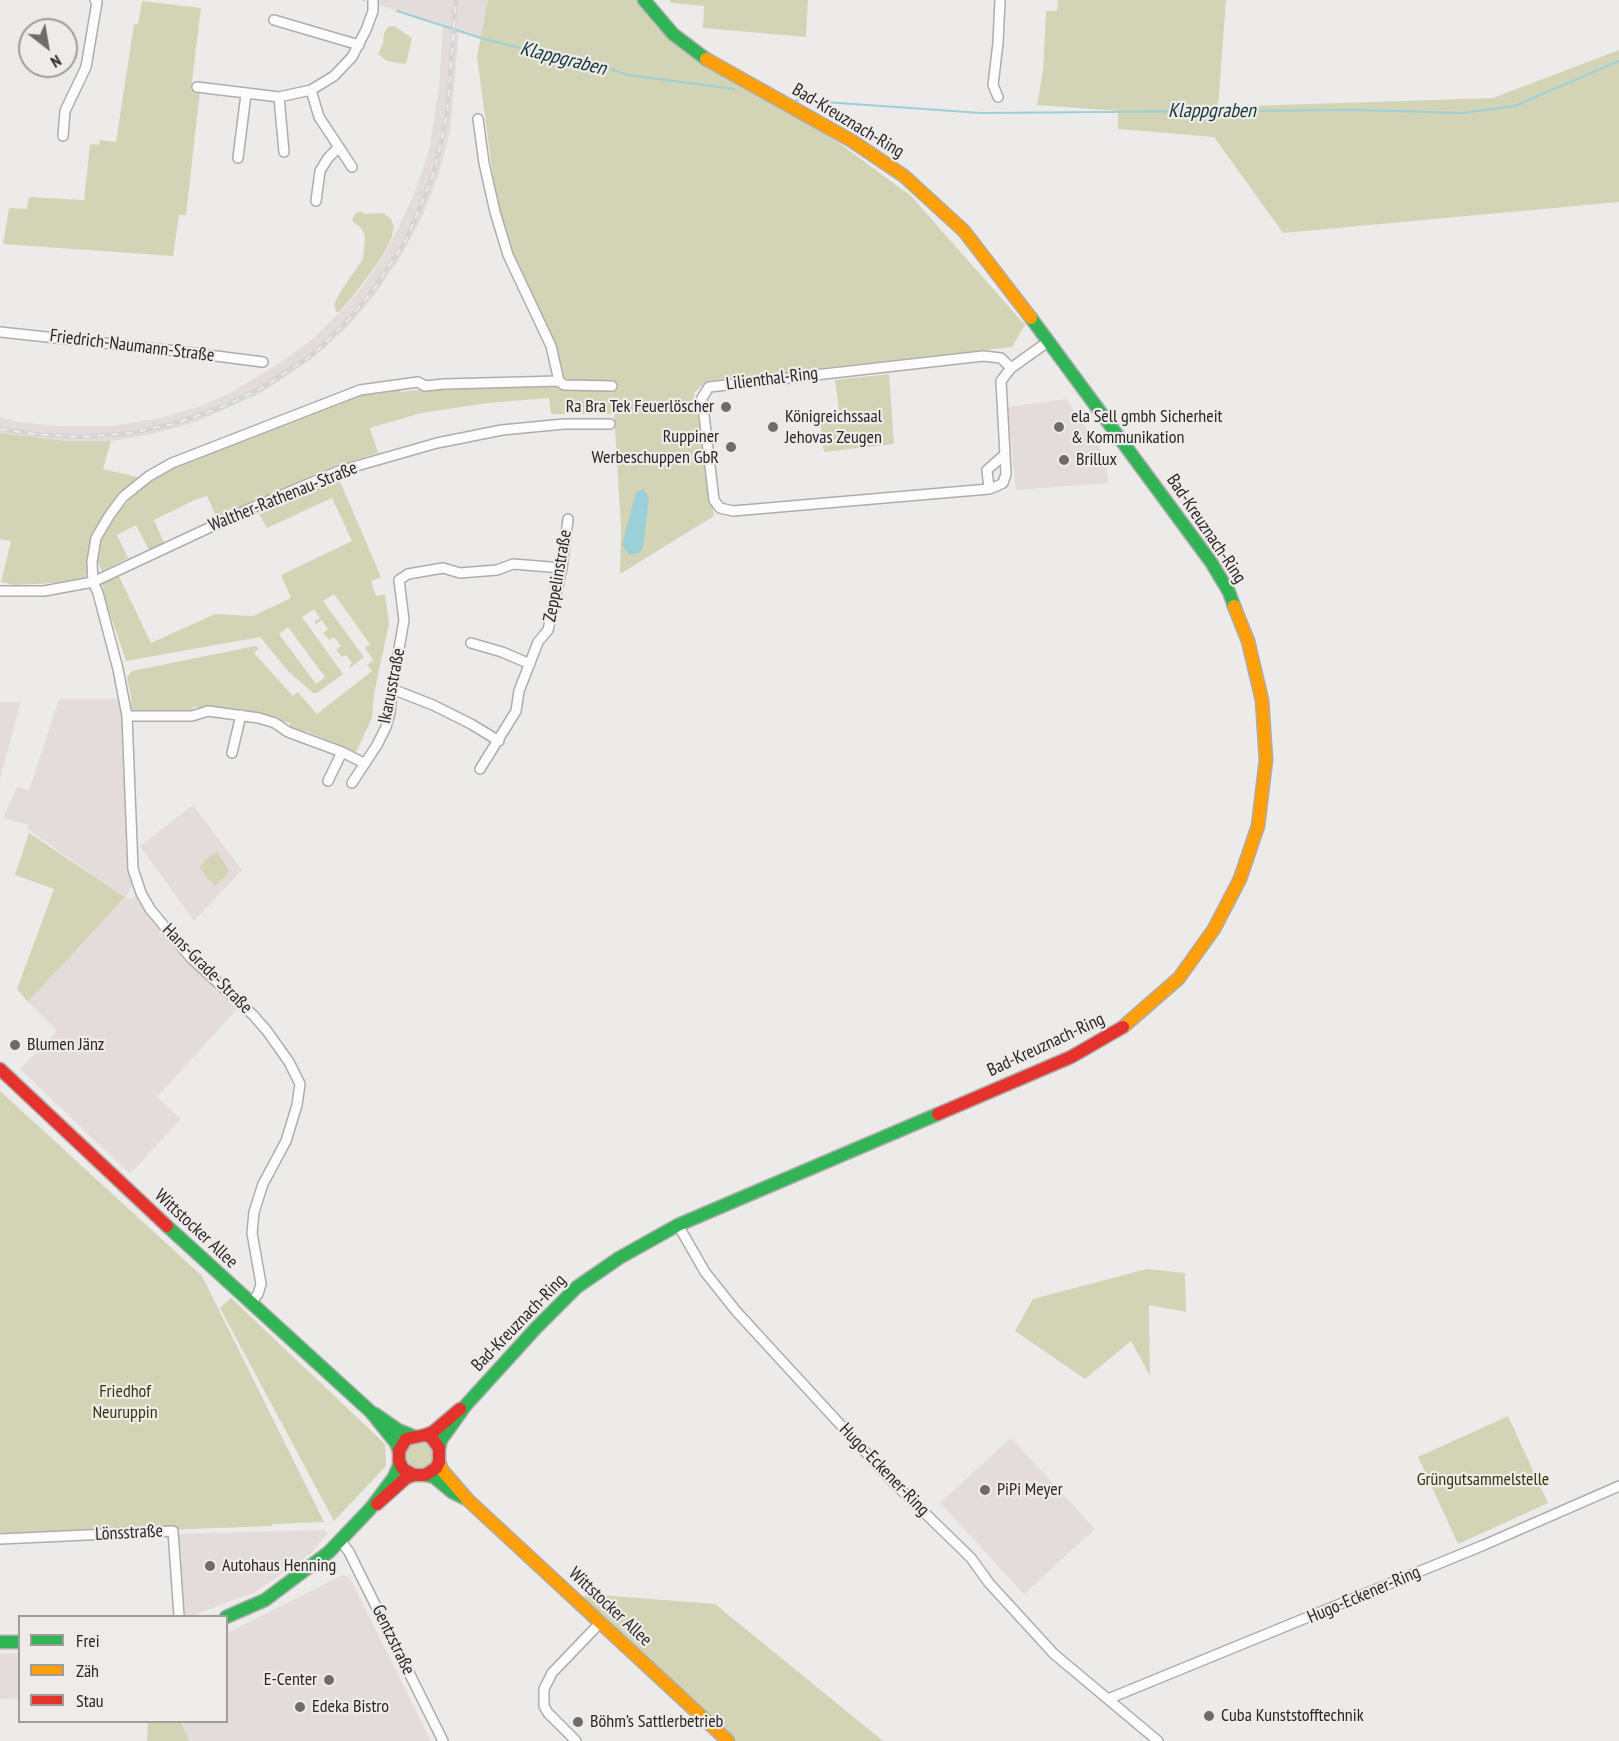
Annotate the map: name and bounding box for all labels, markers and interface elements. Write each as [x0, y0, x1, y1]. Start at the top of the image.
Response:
north arrow [18, 18, 78, 78]
water label: Klappgraben [518, 37, 608, 81]
text: N [47, 51, 65, 73]
street label: Bad-Kreuznach-Ring [788, 79, 908, 163]
water label: Klappgraben [1168, 99, 1256, 123]
street label: Friedrich-Naumann-Straße [49, 325, 215, 367]
street label: Lilienthal-Ring [725, 363, 819, 395]
place label: Ra Bra Tek Feuerlöscher [566, 396, 714, 418]
marker: Ra Bra Tek Feuerlöscher [719, 400, 733, 414]
place label: Königreichssaal Jehovas Zeugen [785, 406, 882, 448]
place label: ela Sell gmbh Sicherheit & Kommunikation [1071, 406, 1223, 448]
marker: Königreichssaal Jehovas Zeugen [766, 420, 780, 434]
marker: ela Sell gmbh Sicherheit & Kommunikation [1052, 420, 1066, 434]
place label: Ruppiner Werbeschuppen GbR [592, 426, 719, 468]
marker: Ruppiner Werbeschuppen GbR [724, 440, 738, 454]
place label: Brillux [1076, 449, 1117, 471]
marker: Brillux [1057, 453, 1071, 467]
street label: Walther-Rathenau-Straße [205, 457, 361, 537]
street label: Bad-Kreuznach-Ring [1162, 470, 1250, 588]
street label: Zeppelinstraße [539, 528, 577, 624]
street label: Ikarusstraße [374, 646, 410, 726]
street label: Hans-Grade-Straße [157, 919, 257, 1019]
street label: Bad-Kreuznach-Ring [984, 1008, 1108, 1082]
place label: Blumen Jänz [27, 1034, 104, 1056]
marker: Blumen Jänz [8, 1038, 22, 1052]
street label: Wittstocker Allee [150, 1185, 242, 1273]
street label: Bad-Kreuznach-Ring [467, 1270, 571, 1376]
park label: Friedhof Neuruppin [92, 1381, 158, 1424]
street label: Hugo-Eckener-Ring [834, 1419, 934, 1521]
park label: Grüngutsammelstelle [1417, 1469, 1549, 1491]
place label: PiPi Meyer [997, 1479, 1063, 1501]
marker: PiPi Meyer [978, 1483, 992, 1497]
street label: Lönsstraße [95, 1520, 163, 1546]
place label: Autohaus Henning [222, 1555, 336, 1577]
marker: Autohaus Henning [203, 1559, 217, 1573]
street label: Hugo-Eckener-Ring [1304, 1562, 1424, 1628]
street label: Wittstocker Allee [564, 1563, 656, 1651]
street label: Gentzstraße [367, 1602, 419, 1678]
legend [18, 1615, 228, 1723]
text: Frei [76, 1629, 100, 1652]
text: Zäh [76, 1659, 99, 1682]
place label: E-Center [264, 1669, 317, 1691]
marker: E-Center [322, 1673, 336, 1687]
text: Stau [76, 1689, 104, 1712]
place label: Edeka Bistro [312, 1696, 389, 1718]
marker: Edeka Bistro [293, 1700, 307, 1714]
place label: Cuba Kunststofftechnik [1221, 1705, 1364, 1727]
marker: Cuba Kunststofftechnik [1202, 1709, 1216, 1723]
place label: Böhm’s Sattlerbetrieb [590, 1711, 723, 1733]
marker: Böhm’s Sattlerbetrieb [571, 1715, 585, 1729]

